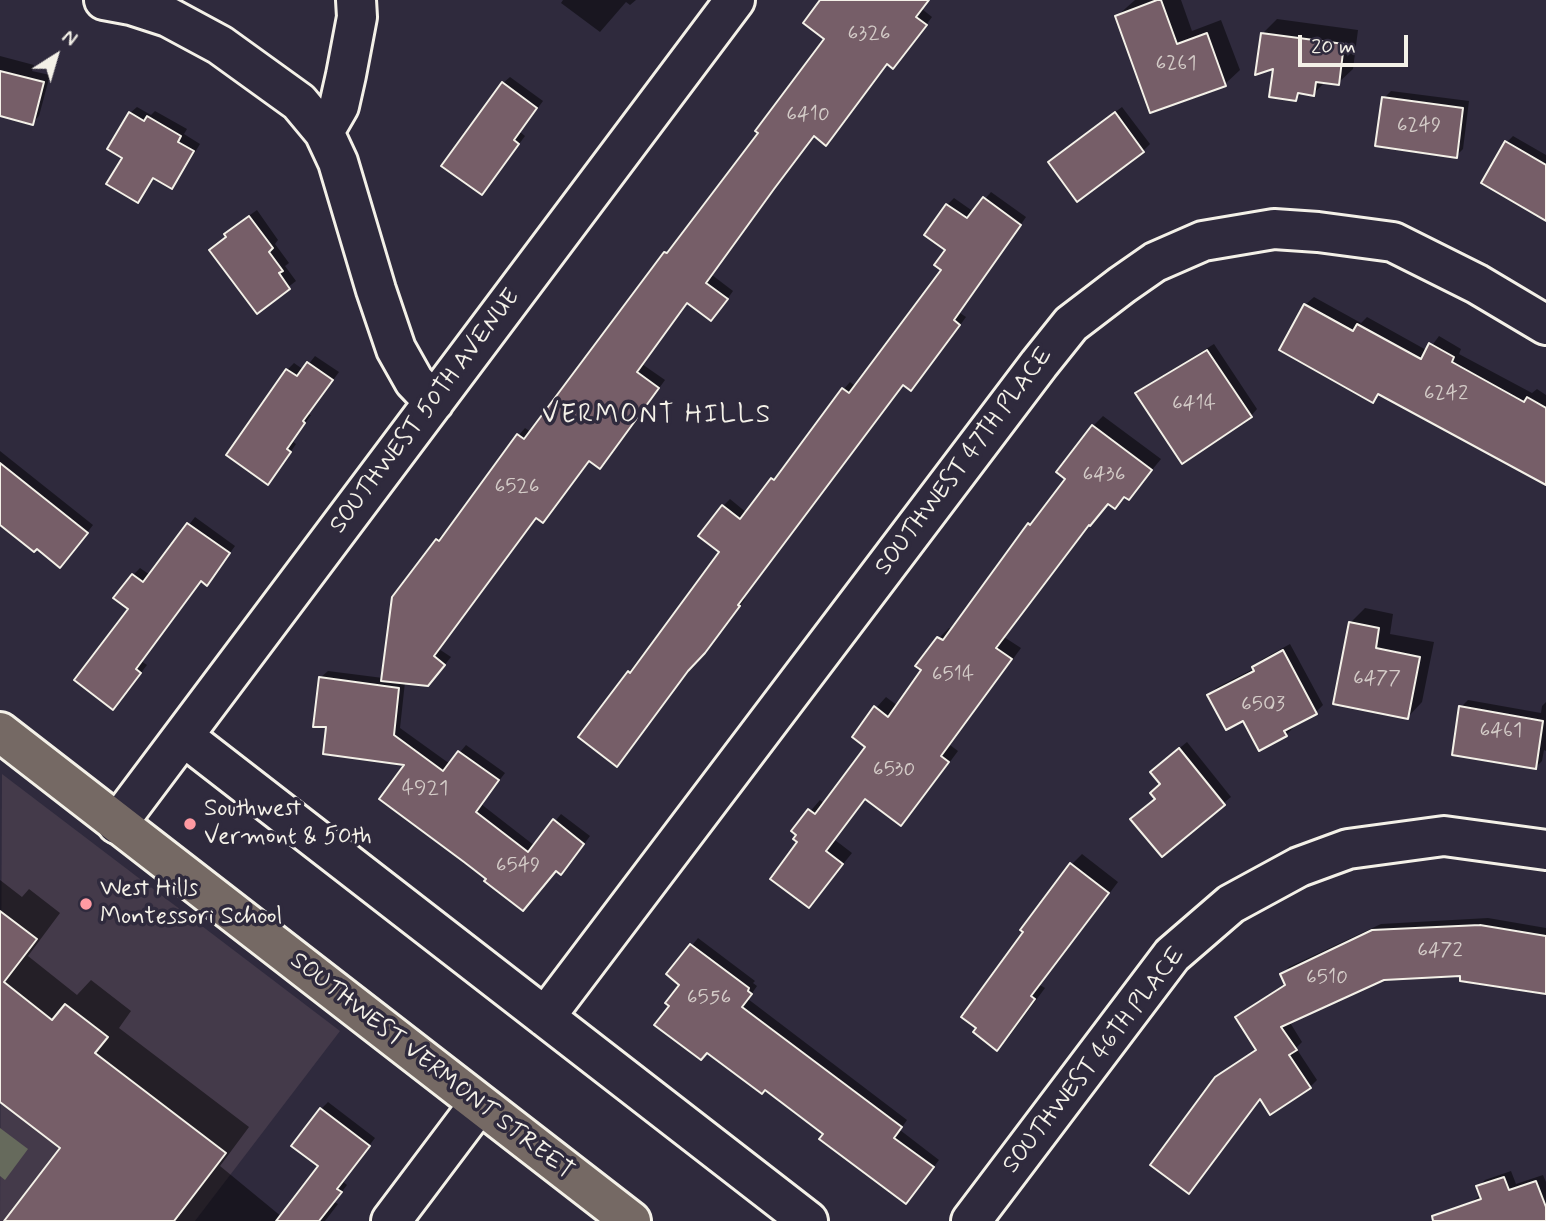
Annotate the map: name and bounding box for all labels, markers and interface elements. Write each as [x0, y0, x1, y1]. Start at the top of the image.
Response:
north arrow [21, 21, 91, 91]
scale bar [1301, 21, 1411, 65]
house number: 6326 [848, 22, 890, 48]
text: N [56, 25, 82, 53]
text: 20 m [1311, 33, 1356, 61]
house number: 6261 [1155, 52, 1197, 78]
house number: 6410 [786, 103, 830, 129]
house number: 6249 [1397, 114, 1441, 140]
street label: SOUTHWEST 50TH AVENUE [325, 284, 527, 540]
street label: SOUTHWEST 47TH PLACE [870, 342, 1060, 582]
house number: 6242 [1424, 382, 1468, 408]
house number: 6414 [1172, 392, 1216, 418]
district label: VERMONT HILLS [545, 401, 769, 433]
house number: 6436 [1083, 463, 1125, 489]
house number: 6526 [494, 475, 540, 501]
house number: 6514 [932, 663, 974, 689]
house number: 6477 [1353, 667, 1401, 693]
house number: 6503 [1241, 693, 1285, 719]
house number: 6461 [1480, 719, 1522, 745]
house number: 6530 [873, 758, 915, 784]
house number: 4921 [402, 777, 448, 803]
place label: Southwest Vermont & 50th [204, 796, 372, 852]
marker: Southwest Vermont & 50th [182, 816, 198, 832]
house number: 6549 [496, 854, 540, 880]
place label: West Hills Montessori School [100, 876, 283, 932]
marker: West Hills Montessori School [78, 896, 94, 912]
house number: 6472 [1417, 939, 1463, 965]
street label: SOUTHWEST 46TH PLACE [998, 942, 1192, 1180]
street label: SOUTHWEST VERMONT STREET [283, 947, 579, 1187]
house number: 6510 [1306, 966, 1348, 992]
house number: 6556 [687, 986, 731, 1012]

